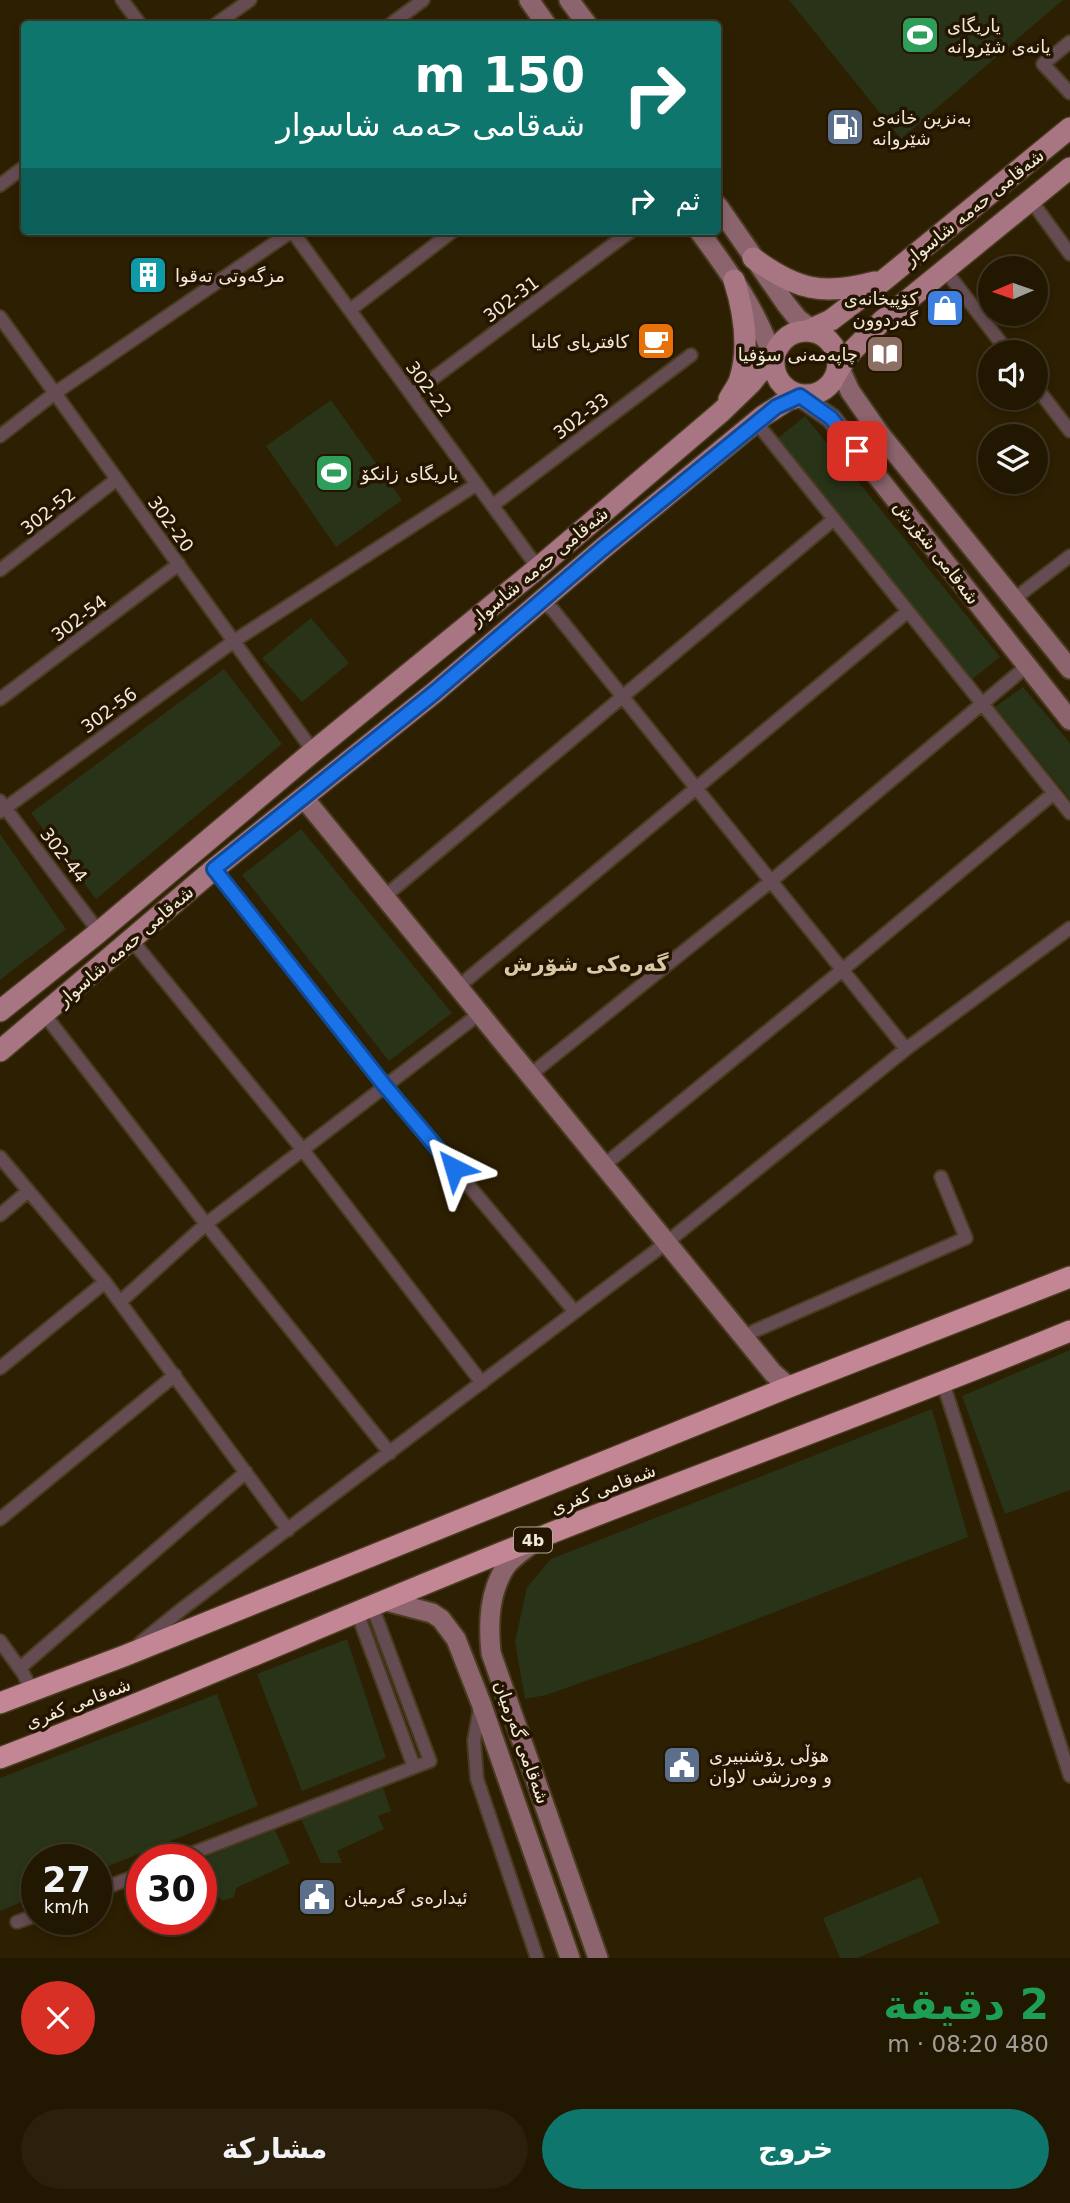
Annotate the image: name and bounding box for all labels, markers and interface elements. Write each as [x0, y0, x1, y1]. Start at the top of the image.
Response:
sports icon: یاریگای یانەی شێروانە [899, 14, 941, 56]
place label: یاریگای یانەی شێروانە [947, 15, 1051, 58]
text: 150 m [415, 47, 585, 104]
icon: right [609, 49, 700, 140]
text: شەقامی حەمە شاسوار [276, 106, 585, 144]
fuel station icon: بەنزین خانەی شێروانە [824, 106, 866, 148]
place label: بەنزین خانەی شێروانە [872, 107, 971, 150]
street label: شەقامی حەمە شاسوار [899, 144, 1049, 271]
icon: right [623, 182, 661, 220]
text: ثم [675, 186, 700, 216]
building icon: مزگه‌وتی ته‌قوا [127, 254, 169, 296]
north arrow [978, 256, 1048, 326]
map controls [978, 256, 1048, 494]
place label: مزگه‌وتی ته‌قوا [175, 265, 285, 287]
street label: 302-31 [479, 271, 543, 327]
shop icon: کۆپیخانەی گەردوون [924, 287, 966, 329]
place label: کۆپیخانەی گەردوون [844, 288, 918, 331]
cafe icon: کافتریای کانیا [635, 320, 677, 362]
place label: کافتریای کانیا [531, 331, 629, 353]
library icon: چاپەمەنی سۆفیا [864, 333, 906, 375]
button: sound [978, 340, 1048, 410]
place label: چاپەمەنی سۆفیا [738, 344, 858, 366]
street label: 302-22 [402, 357, 456, 421]
street label: 302-33 [549, 388, 613, 444]
pin [827, 421, 887, 481]
button: layers [978, 424, 1048, 494]
icon: arrive [838, 432, 876, 470]
sports icon: یاریگای زانکۆ [313, 452, 355, 494]
place label: یاریگای زانکۆ [360, 463, 458, 485]
street label: 302-52 [16, 483, 80, 539]
street label: 302-20 [144, 492, 198, 556]
street label: شەقامی شۆڕش [889, 496, 984, 609]
street label: شەقامی حەمە شاسوار [465, 502, 613, 631]
street label: 302-54 [47, 590, 111, 646]
street label: 302-56 [77, 683, 141, 737]
street label: 302-44 [36, 823, 92, 887]
street label: شەقامی حەمە شاسوار [52, 881, 198, 1012]
district label: گەرەکی شۆرش [503, 951, 669, 976]
position arrow [417, 1131, 491, 1205]
street label: شەقامی کفری [547, 1459, 659, 1520]
road number: 4b [514, 1528, 552, 1552]
street label: شەقامی کفری [22, 1673, 134, 1734]
street label: شەقامی گەرمیان [490, 1677, 554, 1807]
public building icon: هۆڵی ڕۆشنبیری و وەرزشی لاوان [661, 1744, 703, 1786]
place label: هۆڵی ڕۆشنبیری و وەرزشی لاوان [709, 1744, 832, 1788]
speed limit sign: 30 [126, 1844, 217, 1935]
text: 27 [42, 1860, 91, 1900]
public building icon: ئیدارەی گەرمیان [296, 1876, 338, 1918]
place label: ئیدارەی گەرمیان [344, 1887, 468, 1908]
text: km/h [44, 1896, 89, 1917]
text: 2 دقيقة [883, 1980, 1049, 2029]
button: close [21, 1981, 95, 2055]
text: 480 m · 08:20 [887, 2031, 1049, 2057]
button: مشاركة [21, 2109, 528, 2189]
button: خروج [542, 2109, 1049, 2189]

